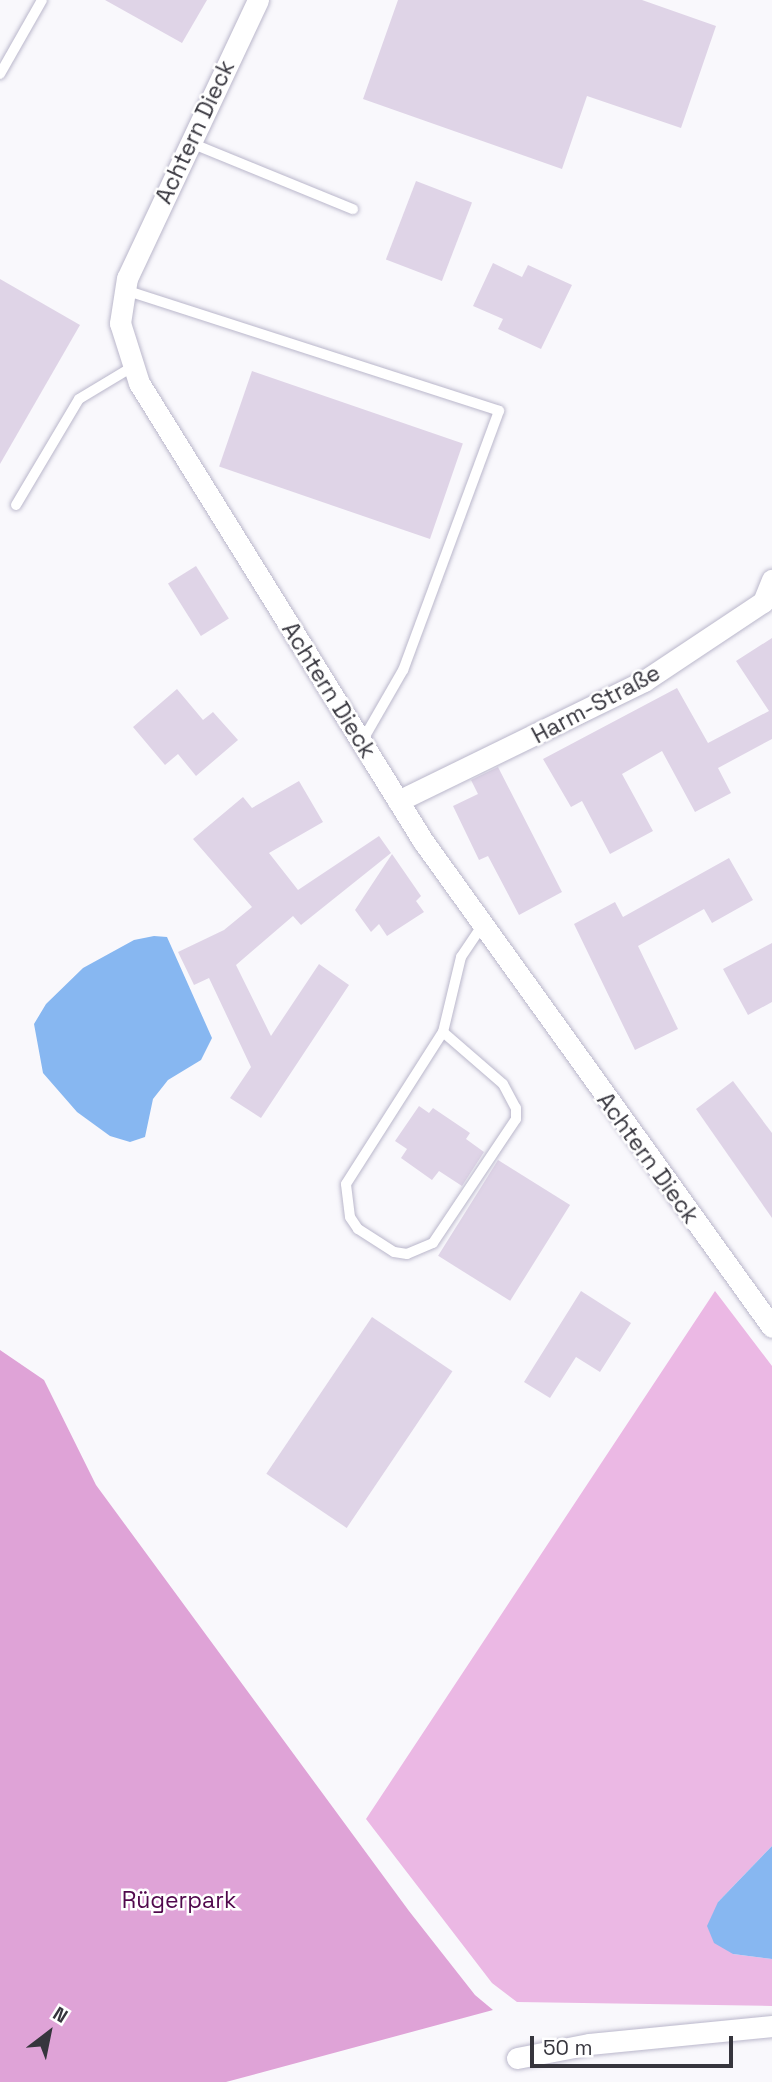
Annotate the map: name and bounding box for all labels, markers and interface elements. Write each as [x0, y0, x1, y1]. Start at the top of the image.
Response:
street label: Achtern Dieck [150, 56, 240, 208]
street label: Achtern Dieck [276, 617, 382, 763]
street label: Harm-Straße [527, 659, 665, 749]
street label: Achtern Dieck [591, 1087, 705, 1229]
park label: Rügerpark [122, 1886, 236, 1914]
north arrow [14, 1998, 84, 2068]
text: N [48, 2001, 72, 2029]
scale bar [534, 2022, 737, 2066]
text: 50 m [543, 2034, 593, 2061]

